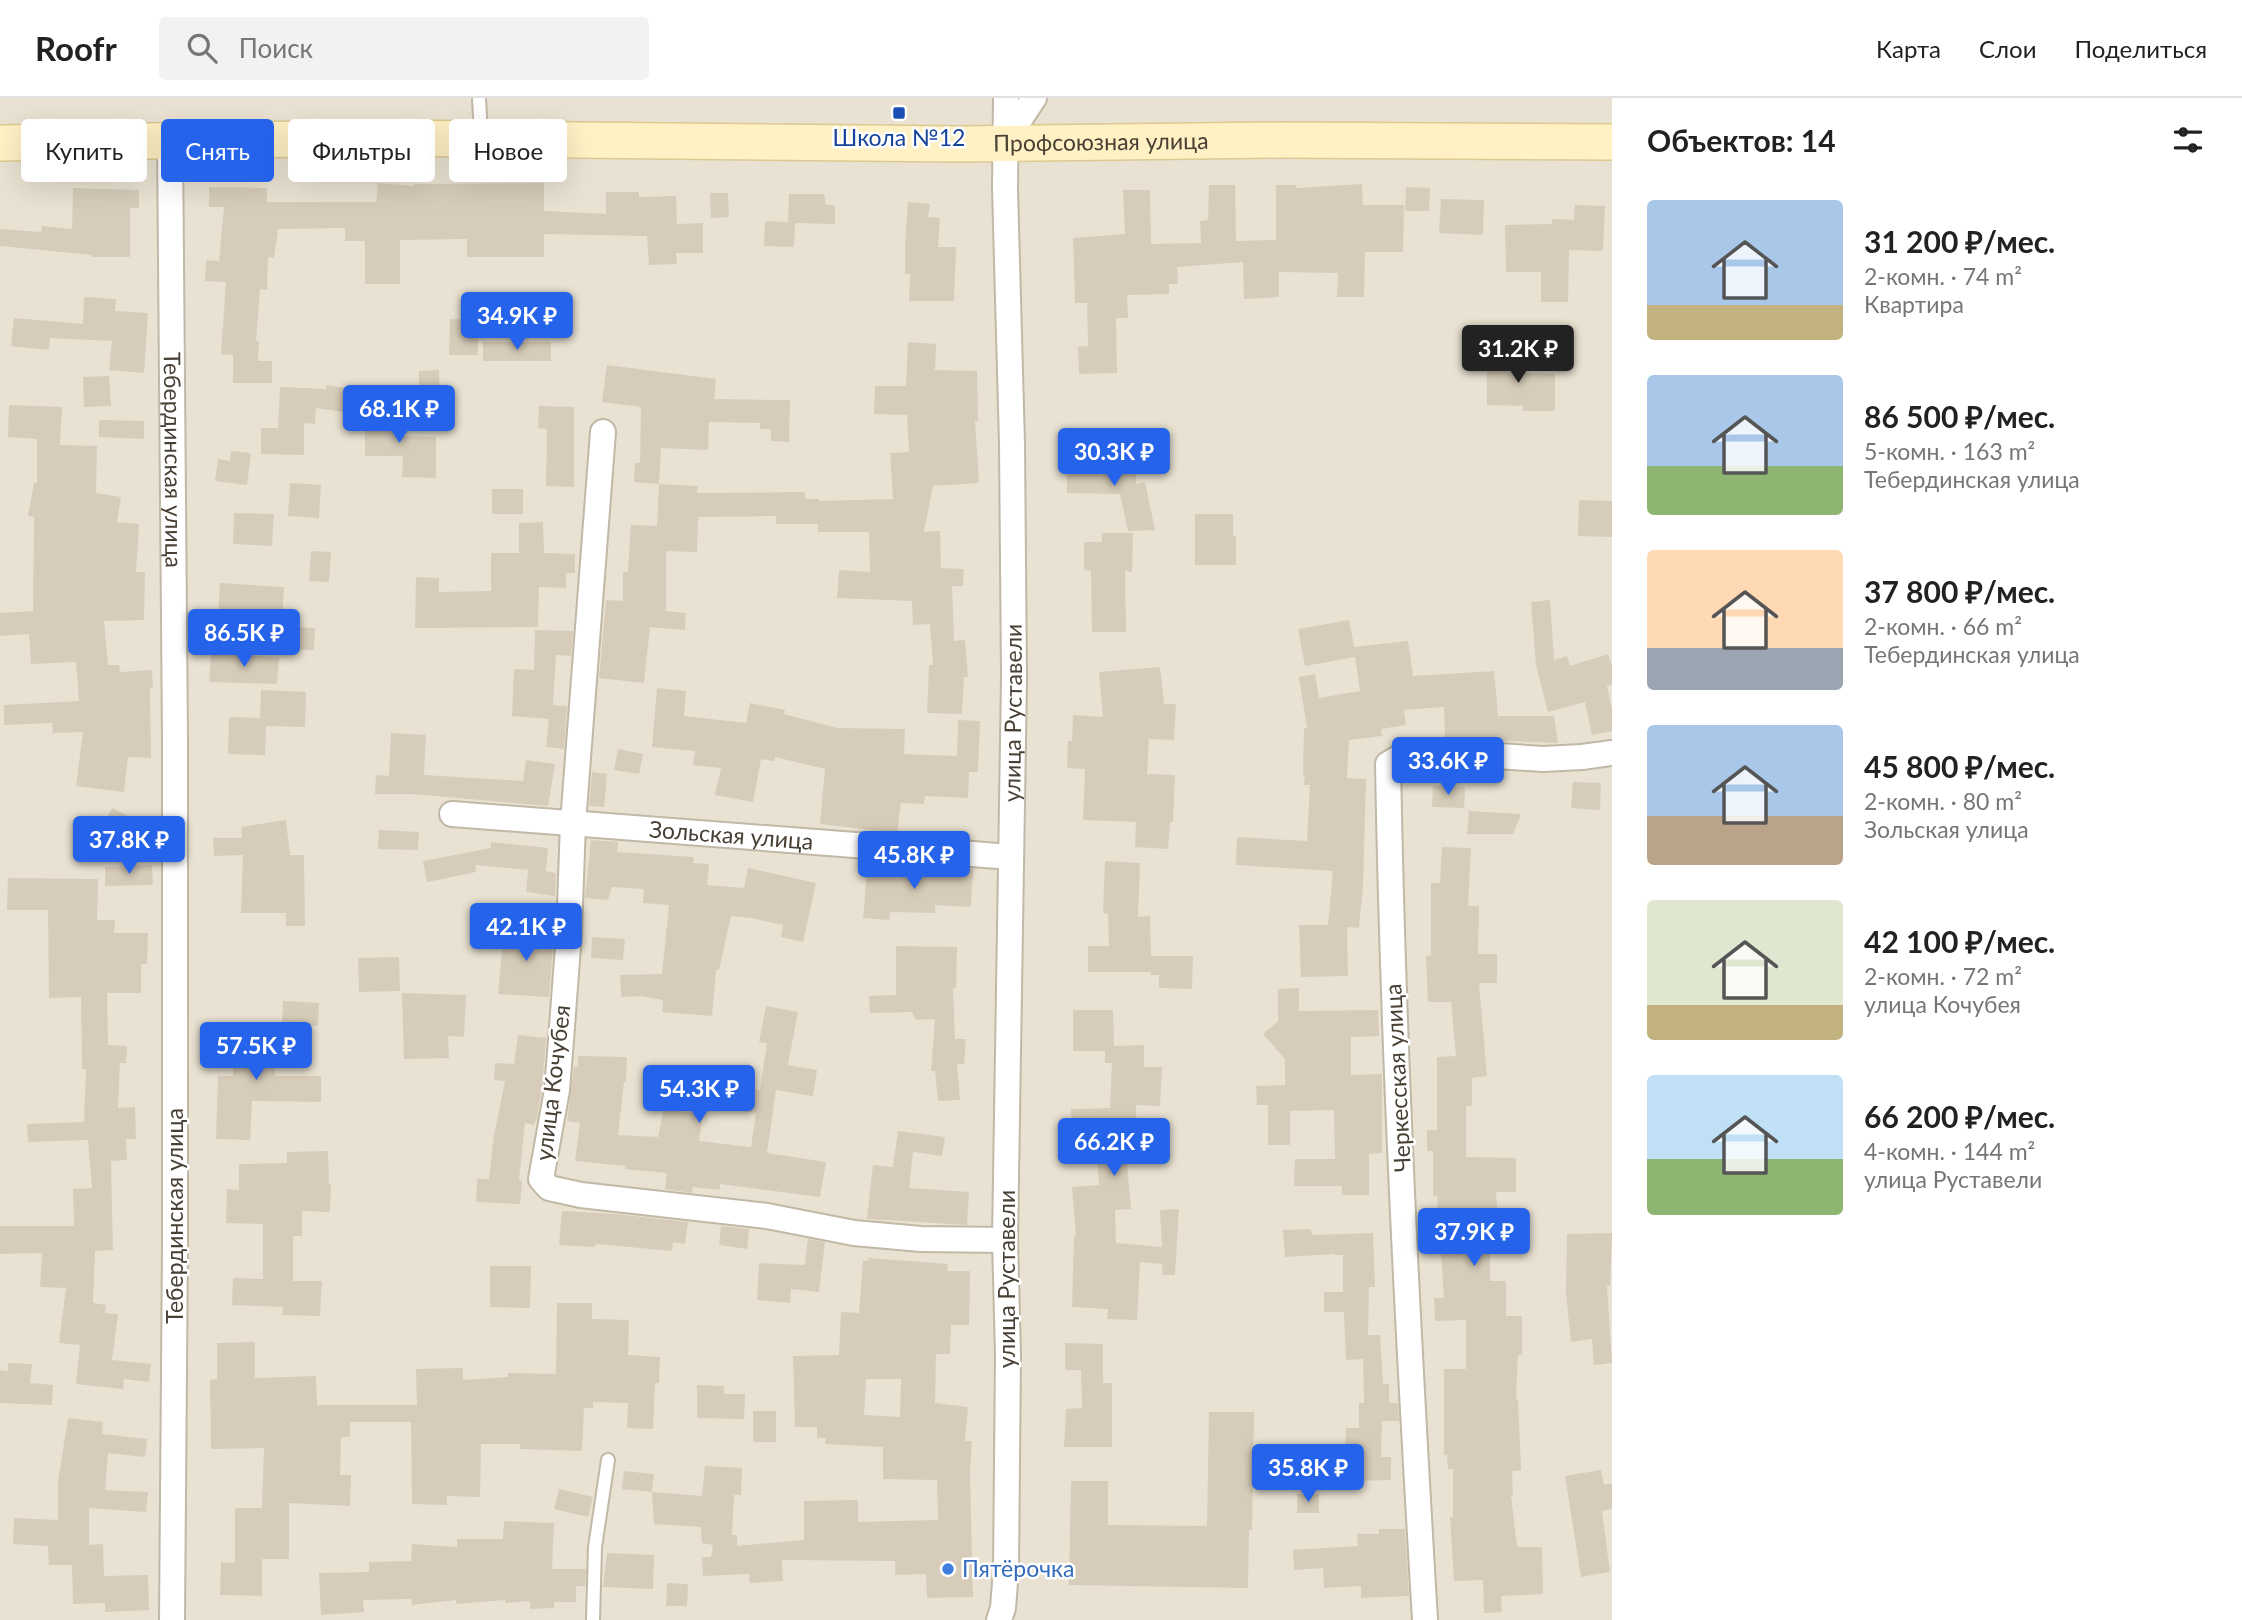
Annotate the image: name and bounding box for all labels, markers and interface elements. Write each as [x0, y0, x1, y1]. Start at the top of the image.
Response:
search box [159, 17, 649, 80]
text: Roofr [35, 28, 117, 68]
icon: search [183, 29, 221, 67]
text: Поиск [239, 32, 313, 64]
text: Карта [1876, 34, 1941, 63]
text: Слои [1979, 34, 2036, 63]
text: Поделиться [2074, 34, 2207, 63]
marker: Школа №12 [891, 105, 907, 121]
chip: Купить [21, 119, 147, 182]
chip: Снять [161, 119, 274, 182]
chip: Фильтры [288, 119, 435, 182]
chip: Новое [449, 119, 567, 182]
icon: filters [2169, 121, 2207, 159]
text: Объектов: 14 [1647, 122, 1836, 158]
place label: Школа №12 [833, 123, 965, 151]
street label: Профсоюзная улица [993, 126, 1209, 157]
text: 31 200 ₽/мес. [1864, 223, 2055, 259]
icon: home [1703, 228, 1787, 312]
text: 2-комн. · 74 m² [1864, 262, 2022, 290]
text: Квартира [1864, 290, 1964, 318]
pin: 34.9K ₽ [452, 292, 582, 352]
text: 34.9K ₽ [477, 301, 557, 329]
pin: 31.2K ₽ [1453, 326, 1583, 385]
text: 31.2K ₽ [1478, 334, 1558, 362]
street label: Тебердинская улица [159, 352, 189, 568]
pin: 68.1K ₽ [334, 386, 464, 445]
text: 68.1K ₽ [359, 394, 439, 422]
text: 86 500 ₽/мес. [1864, 398, 2055, 434]
icon: home [1703, 403, 1787, 487]
pin: 30.3K ₽ [1049, 428, 1179, 488]
text: 30.3K ₽ [1074, 437, 1154, 465]
text: 5-комн. · 163 m² [1864, 437, 2035, 465]
text: Тебердинская улица [1864, 465, 2080, 493]
text: 37 800 ₽/мес. [1864, 573, 2055, 609]
icon: home [1703, 578, 1787, 662]
pin: 86.5K ₽ [179, 610, 309, 669]
text: 2-комн. · 66 m² [1864, 612, 2022, 640]
text: 86.5K ₽ [204, 618, 284, 646]
street label: улица Руставели [997, 624, 1027, 802]
text: Тебердинская улица [1864, 640, 2080, 668]
pin: 33.6K ₽ [1383, 738, 1513, 797]
text: 33.6K ₽ [1408, 746, 1488, 774]
text: 45 800 ₽/мес. [1864, 748, 2055, 784]
icon: home [1703, 753, 1787, 837]
text: 2-комн. · 80 m² [1864, 787, 2022, 815]
street label: Зольская улица [648, 814, 814, 855]
text: Зольская улица [1864, 815, 2029, 843]
pin: 37.8K ₽ [64, 816, 194, 876]
text: 37.8K ₽ [89, 825, 169, 853]
pin: 45.8K ₽ [849, 832, 979, 891]
text: 45.8K ₽ [874, 840, 954, 868]
pin: 42.1K ₽ [461, 904, 591, 963]
text: 42.1K ₽ [486, 912, 566, 940]
text: 42 100 ₽/мес. [1864, 923, 2055, 959]
icon: home [1703, 928, 1787, 1012]
text: 2-комн. · 72 m² [1864, 962, 2022, 990]
street label: Черкесская улица [1378, 983, 1416, 1173]
text: улица Кочубея [1864, 990, 2021, 1018]
street label: улица Кочубея [529, 1003, 575, 1162]
pin: 57.5K ₽ [191, 1023, 321, 1082]
text: 57.5K ₽ [216, 1031, 296, 1059]
pin: 54.3K ₽ [634, 1066, 764, 1125]
text: 54.3K ₽ [659, 1074, 739, 1102]
text: 66 200 ₽/мес. [1864, 1098, 2055, 1134]
icon: home [1703, 1103, 1787, 1187]
street label: Тебердинская улица [160, 1108, 188, 1324]
pin: 66.2K ₽ [1049, 1118, 1179, 1178]
text: 66.2K ₽ [1074, 1127, 1154, 1155]
text: 4-комн. · 144 m² [1864, 1137, 2035, 1165]
text: улица Руставели [1864, 1165, 2042, 1193]
street label: улица Руставели [992, 1190, 1020, 1368]
pin: 37.9K ₽ [1409, 1208, 1539, 1268]
text: 37.9K ₽ [1434, 1217, 1514, 1245]
pin: 35.8K ₽ [1243, 1444, 1373, 1504]
text: 35.8K ₽ [1268, 1453, 1348, 1481]
place label: Пятёрочка [962, 1554, 1074, 1582]
marker: Пятёрочка [940, 1561, 956, 1577]

